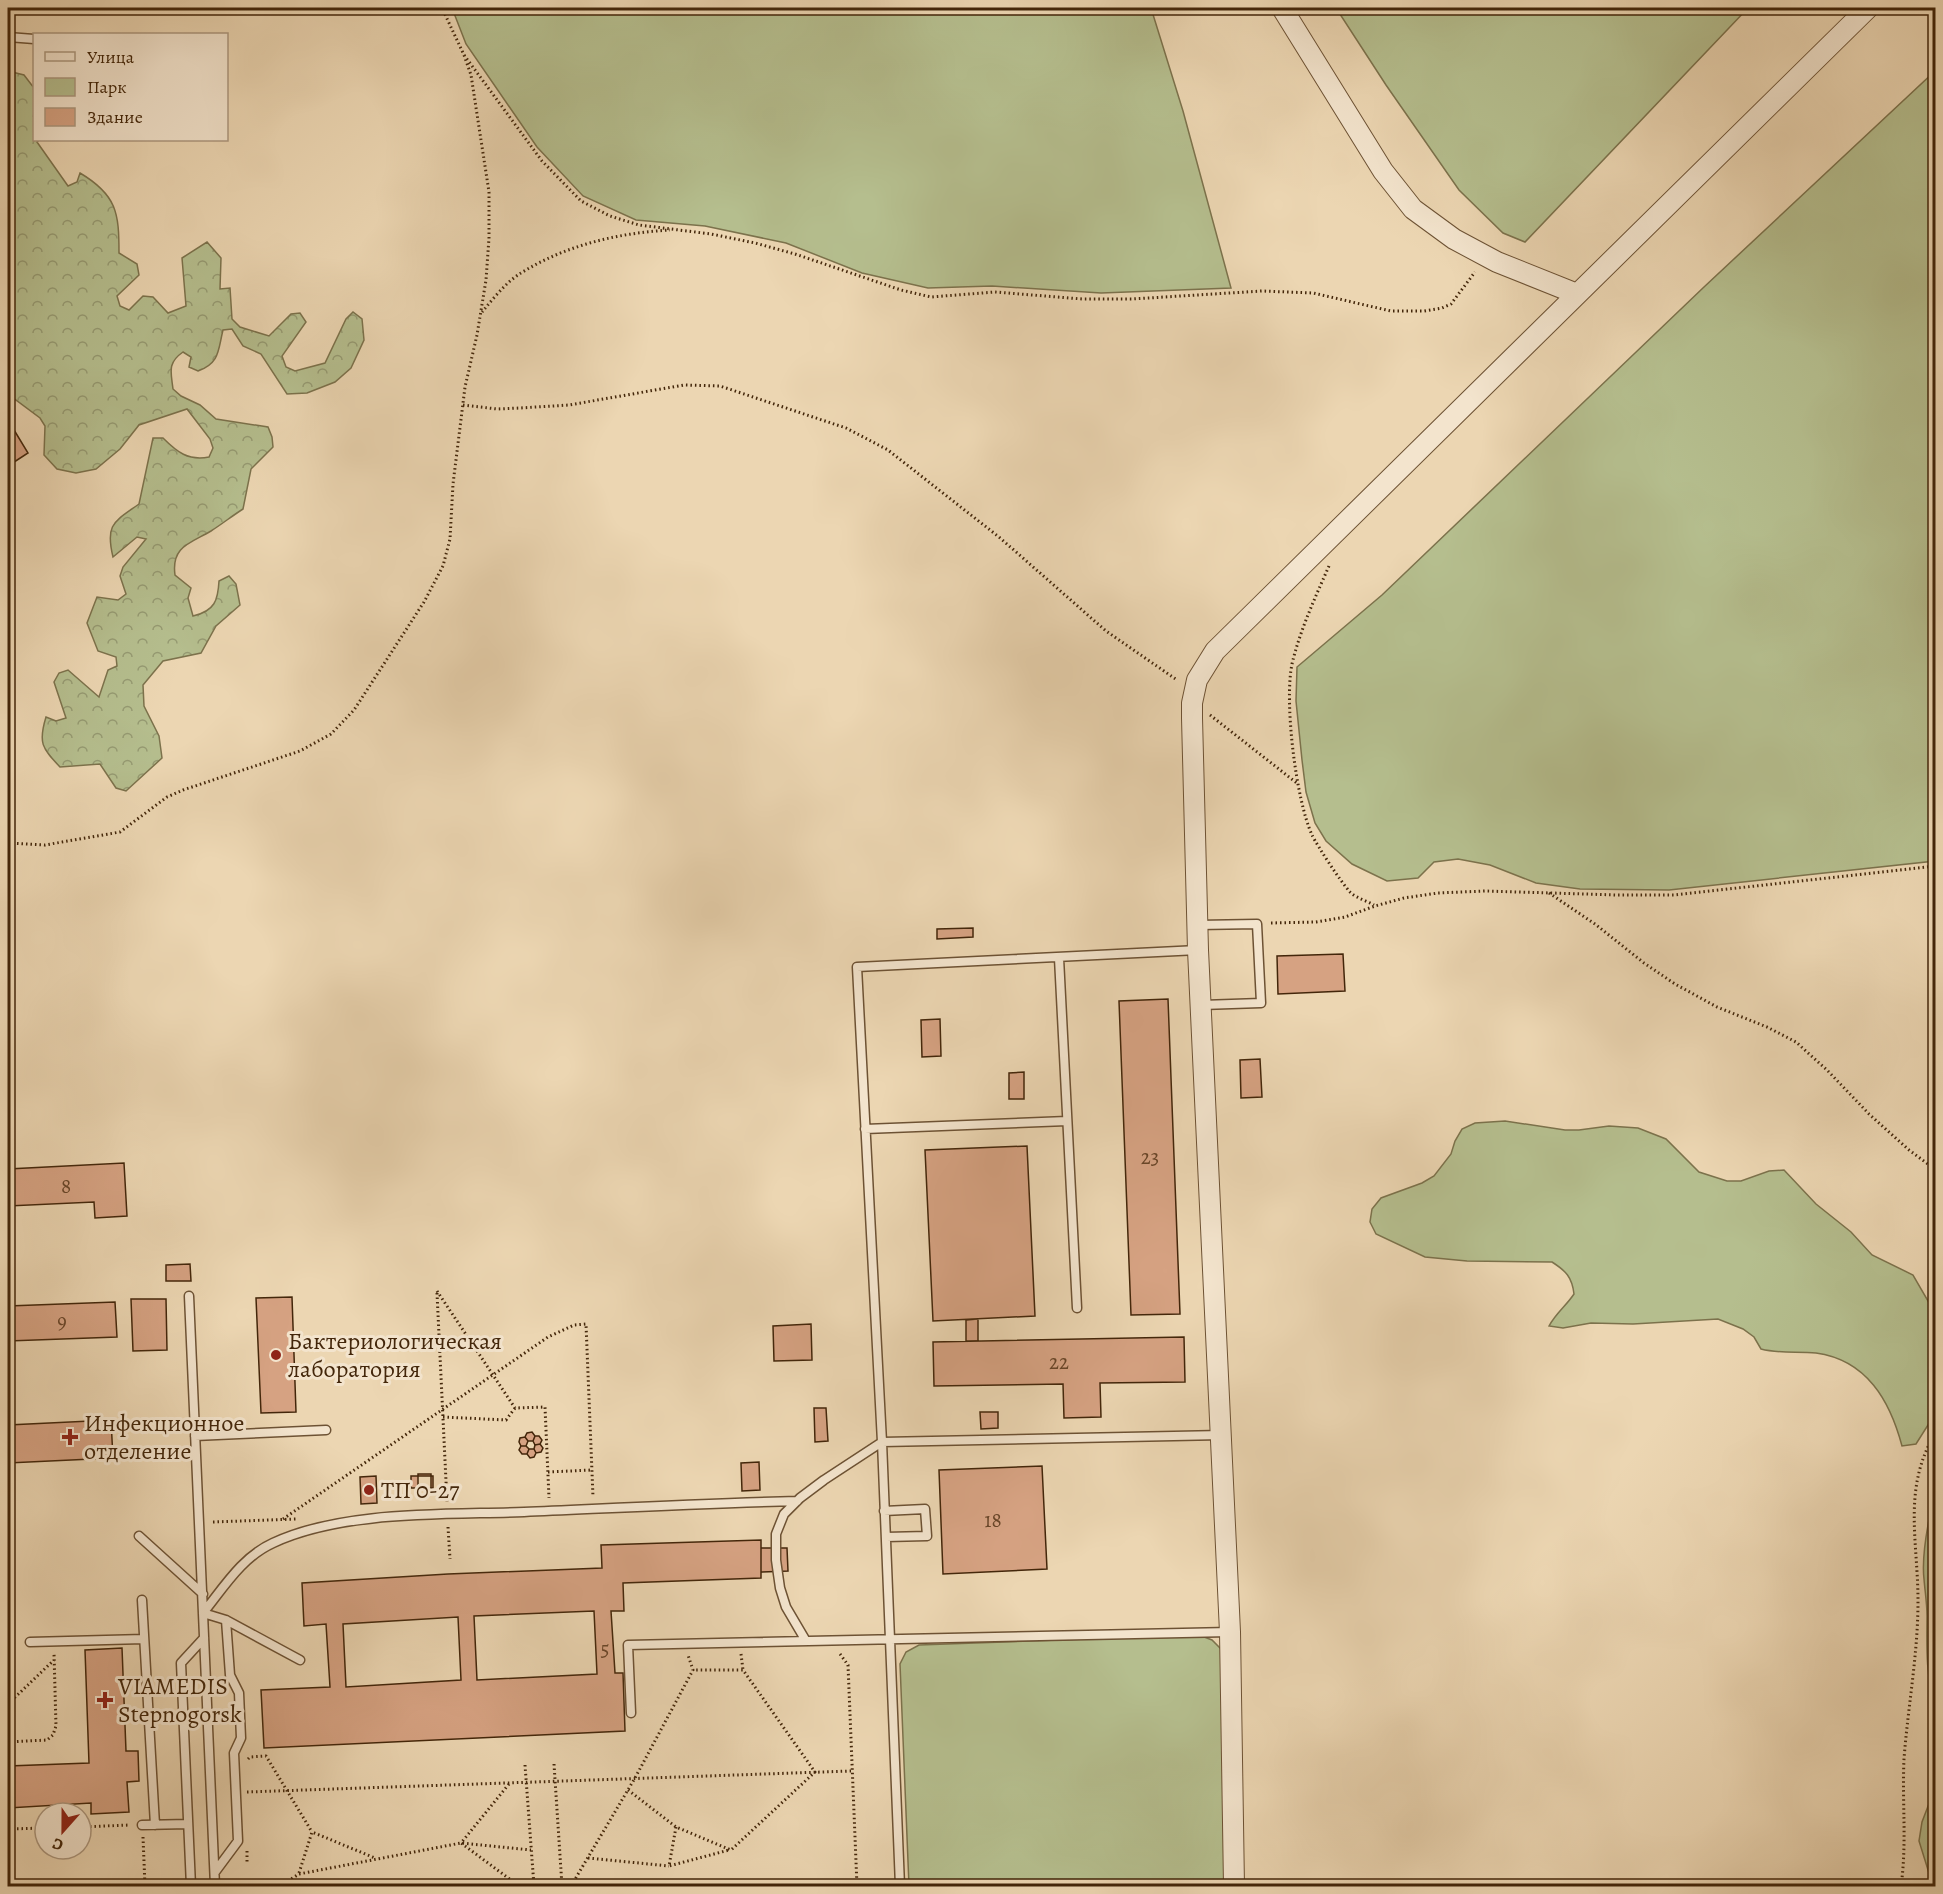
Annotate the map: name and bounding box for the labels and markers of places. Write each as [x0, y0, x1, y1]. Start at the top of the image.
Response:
place label: Бактериологическая лаборатория [288, 1325, 502, 1385]
marker: Бактериологическая лаборатория [269, 1348, 283, 1362]
place label: Инфекционное отделение [84, 1407, 244, 1467]
marker: Инфекционное отделение [61, 1428, 79, 1446]
place label: ТП 0-27 [381, 1474, 460, 1506]
marker: ТП 0-27 [362, 1483, 376, 1497]
place label: VIAMEDIS Stepnogorsk [117, 1670, 242, 1730]
marker: VIAMEDIS Stepnogorsk [96, 1691, 114, 1709]

